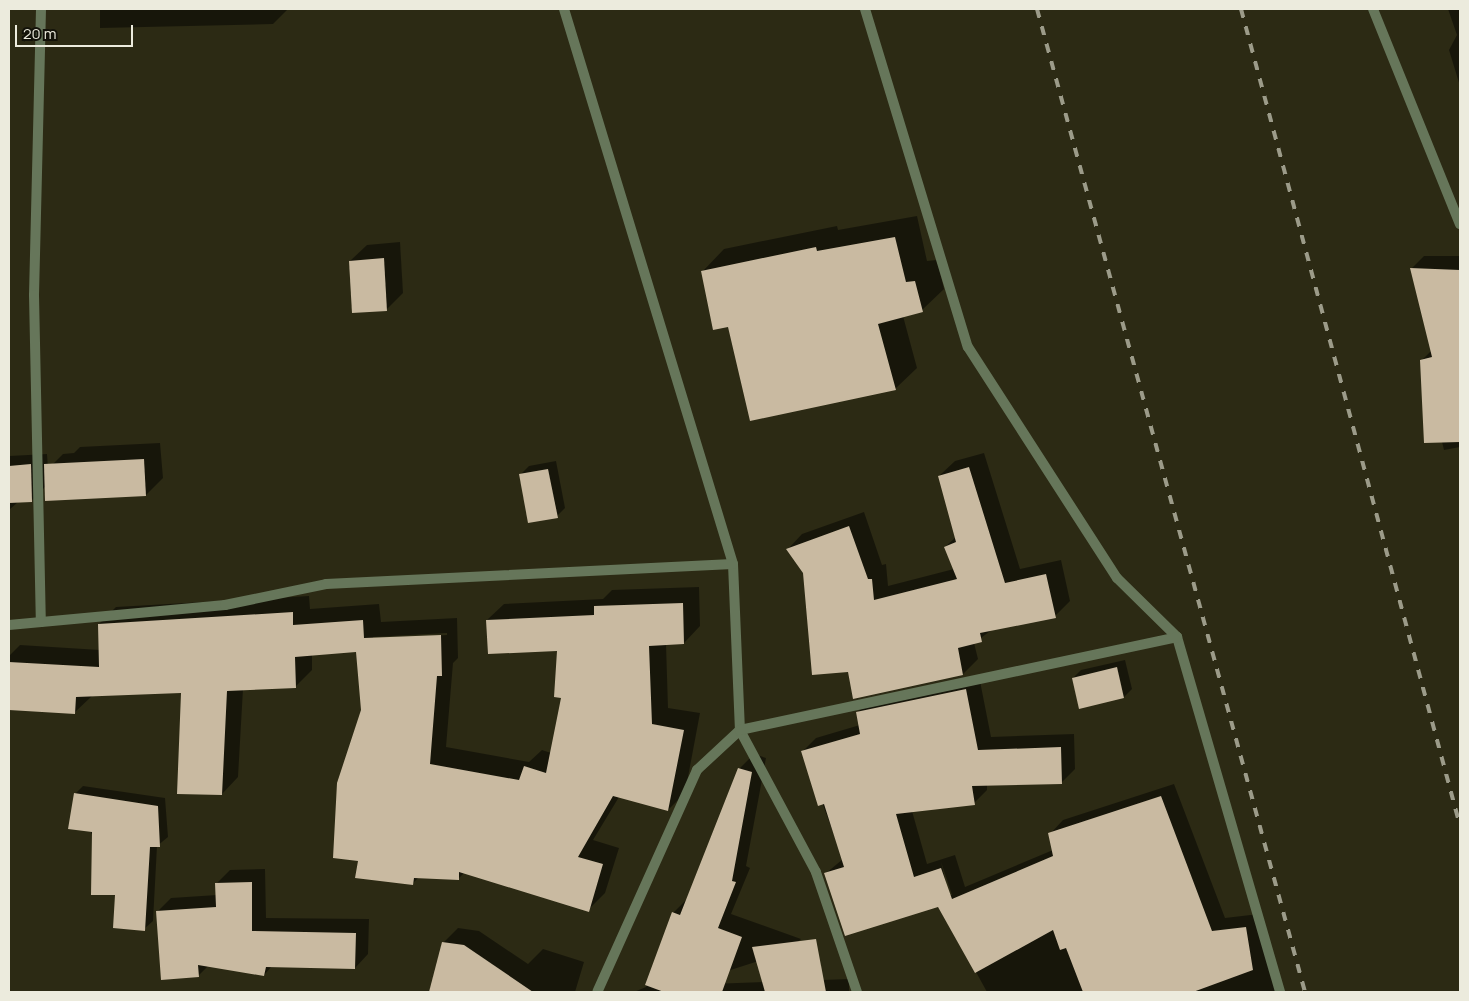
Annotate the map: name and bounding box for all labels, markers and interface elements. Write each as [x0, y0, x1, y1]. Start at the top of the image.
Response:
scale bar [18, 15, 135, 47]
text: 20 m [23, 23, 56, 44]

